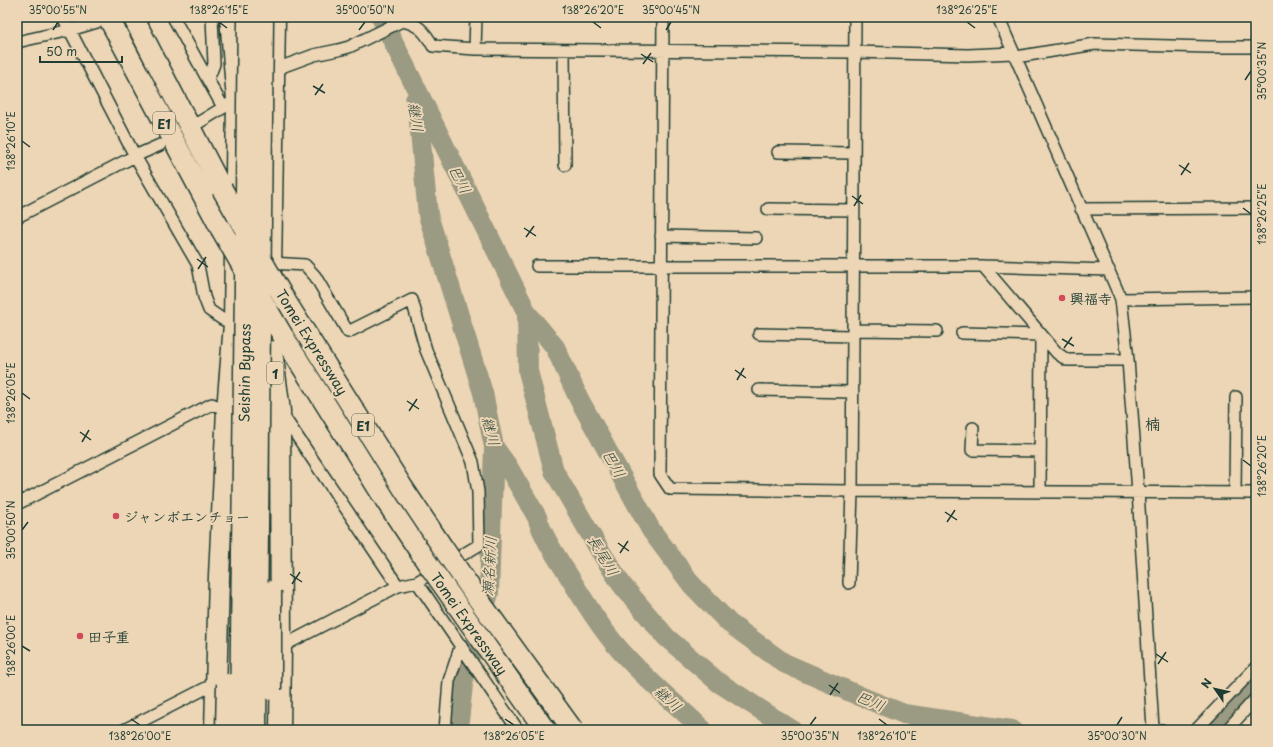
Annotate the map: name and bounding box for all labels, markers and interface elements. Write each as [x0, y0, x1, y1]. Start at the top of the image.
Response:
text: 35°00'55"N [29, 2, 87, 17]
text: 138°26'15"E [190, 2, 248, 17]
text: 35°00'50"N [335, 2, 395, 17]
text: 138°26'20"E [562, 2, 624, 17]
text: 35°00'45"N [642, 2, 700, 17]
text: 138°26'25"E [936, 2, 998, 17]
scale bar [40, 38, 122, 64]
text: 50 m [46, 42, 77, 60]
text: 35°00'35"N [1254, 42, 1269, 100]
water label: 継川 [403, 100, 431, 134]
text: 138°26'10"E [3, 111, 18, 171]
road number: E1 [153, 112, 175, 134]
water label: 巴川 [444, 160, 478, 198]
text: 138°26'25"E [1254, 183, 1269, 245]
street label: Tomei Expressway [271, 285, 353, 399]
place label: 興福寺 [1070, 288, 1112, 309]
marker: 興福寺 [1057, 293, 1067, 303]
street label: Seishin Bypass [233, 323, 255, 423]
text: 138°26'05"E [3, 362, 18, 424]
road number: 1 [267, 362, 283, 384]
district label: 楠 [1145, 411, 1161, 435]
road number: E1 [352, 414, 374, 436]
water label: 継川 [477, 414, 507, 448]
text: 138°26'20"E [1254, 435, 1269, 497]
water label: 巴川 [598, 444, 632, 482]
text: 35°00'50"N [3, 500, 18, 560]
place label: ジャンボエンチョー [124, 506, 250, 527]
marker: ジャンボエンチョー [111, 511, 121, 521]
water label: 長尾川 [583, 530, 625, 580]
water label: 瀬名新川 [474, 535, 502, 597]
street label: Tomei Expressway [426, 568, 513, 679]
text: 138°26'00"E [3, 615, 18, 677]
place label: 田子重 [88, 626, 130, 647]
marker: 田子重 [75, 631, 85, 641]
north arrow [1195, 669, 1235, 709]
text: N [1197, 675, 1216, 691]
water label: 継川 [650, 679, 688, 717]
water label: 巴川 [853, 684, 889, 716]
text: 138°26'00"E [109, 728, 171, 743]
text: 138°26'05"E [483, 728, 545, 743]
text: 35°00'35"N [781, 728, 839, 743]
text: 138°26'10"E [857, 728, 917, 743]
text: 35°00'30"N [1087, 728, 1147, 743]

